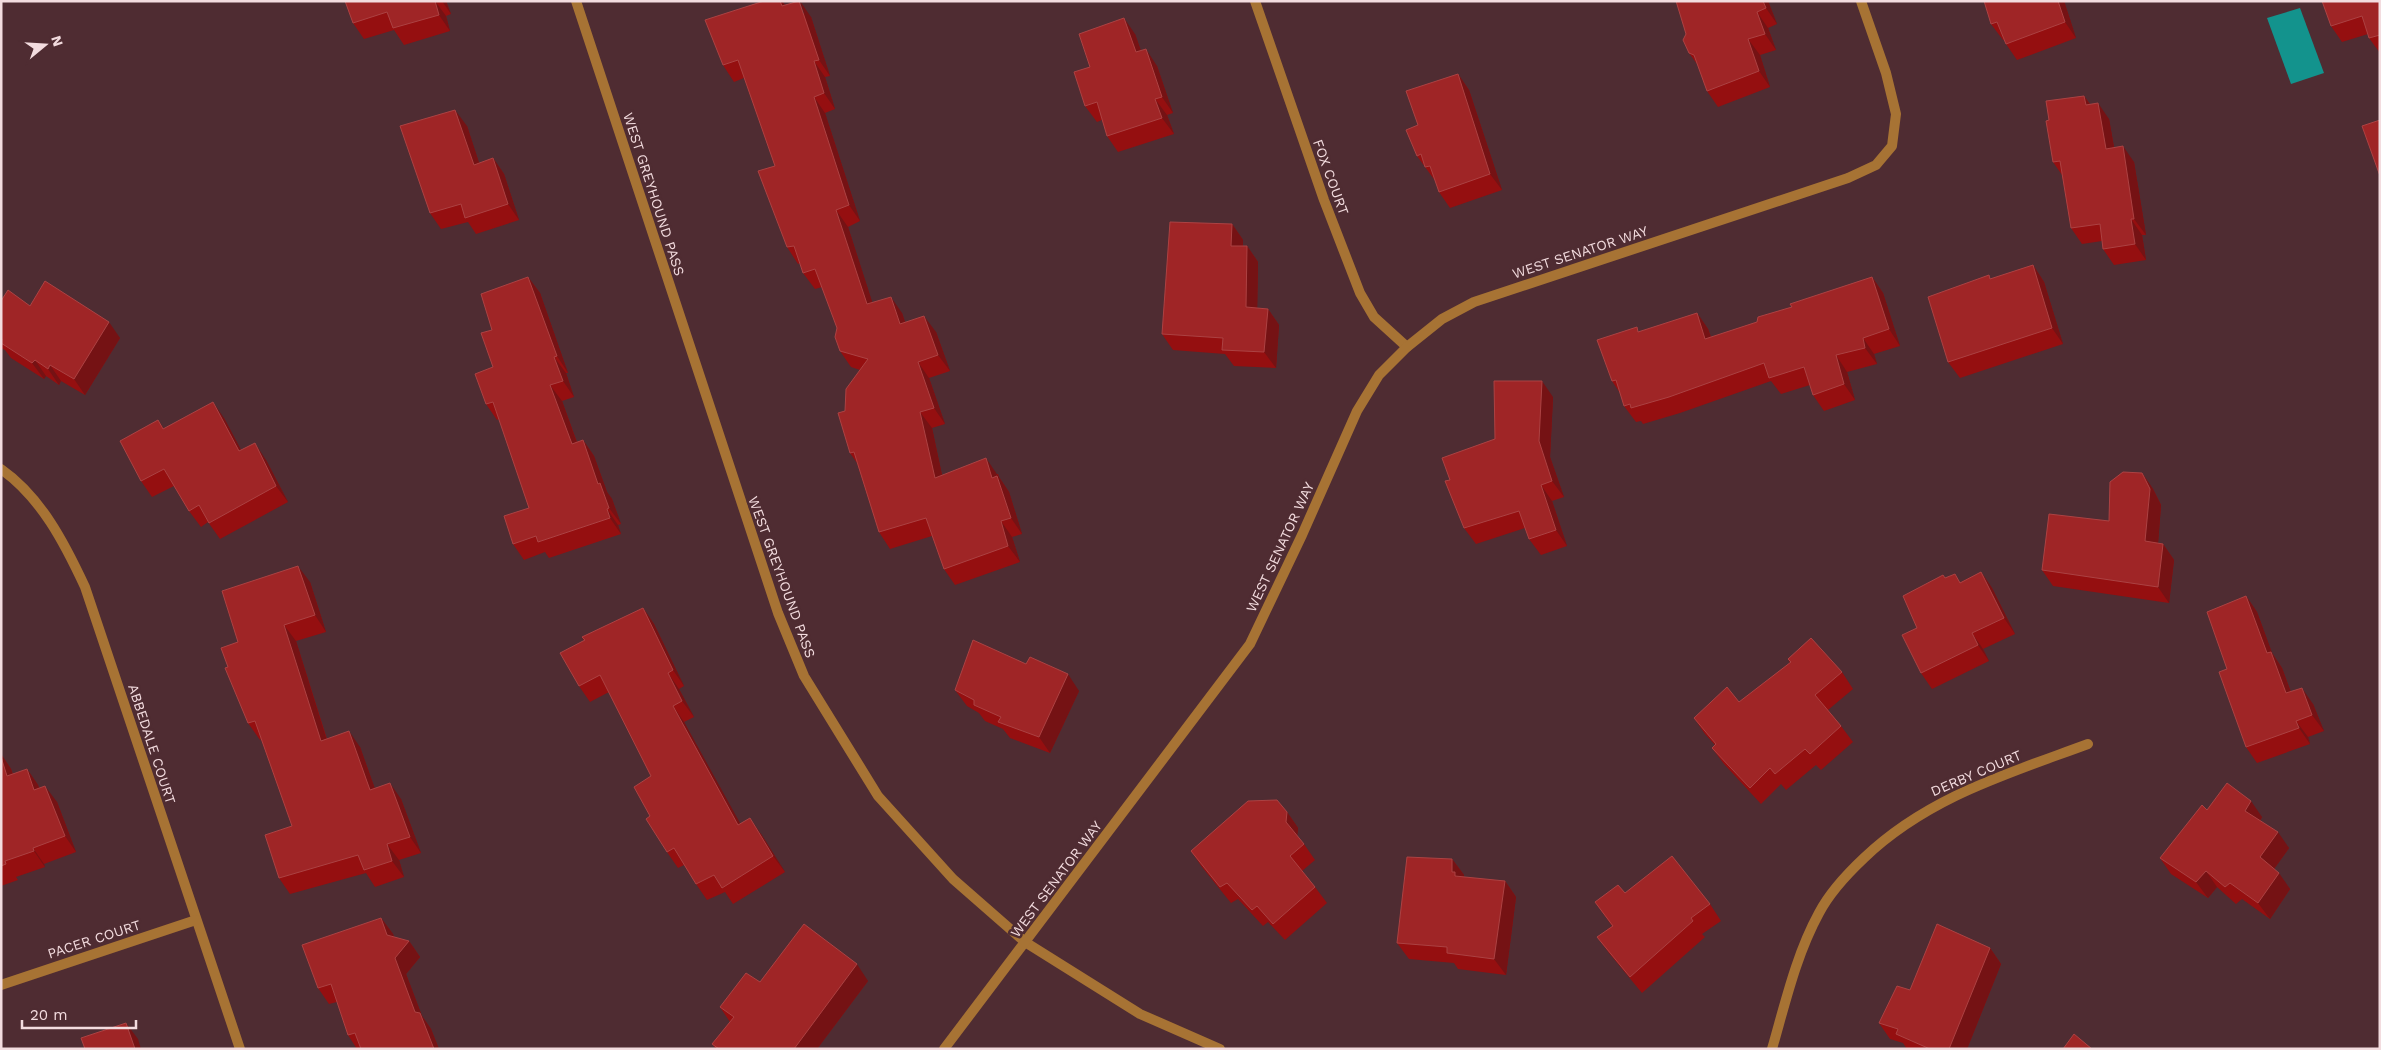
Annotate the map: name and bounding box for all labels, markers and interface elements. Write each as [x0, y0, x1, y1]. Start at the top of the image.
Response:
north arrow [20, 20, 70, 70]
text: N [48, 34, 67, 48]
street label: WEST GREYHOUND PASS [620, 110, 688, 278]
street label: FOX COURT [1310, 137, 1352, 217]
street label: WEST SENATOR WAY [1510, 223, 1650, 281]
street label: WEST SENATOR WAY [1243, 479, 1317, 615]
street label: WEST GREYHOUND PASS [745, 494, 819, 660]
street label: ABBEDALE COURT [125, 682, 179, 806]
street label: DERBY COURT [1928, 747, 2024, 799]
street label: WEST SENATOR WAY [1007, 818, 1105, 940]
street label: PACER COURT [45, 916, 143, 962]
scale bar [22, 998, 136, 1030]
text: 20 m [30, 1006, 68, 1024]

